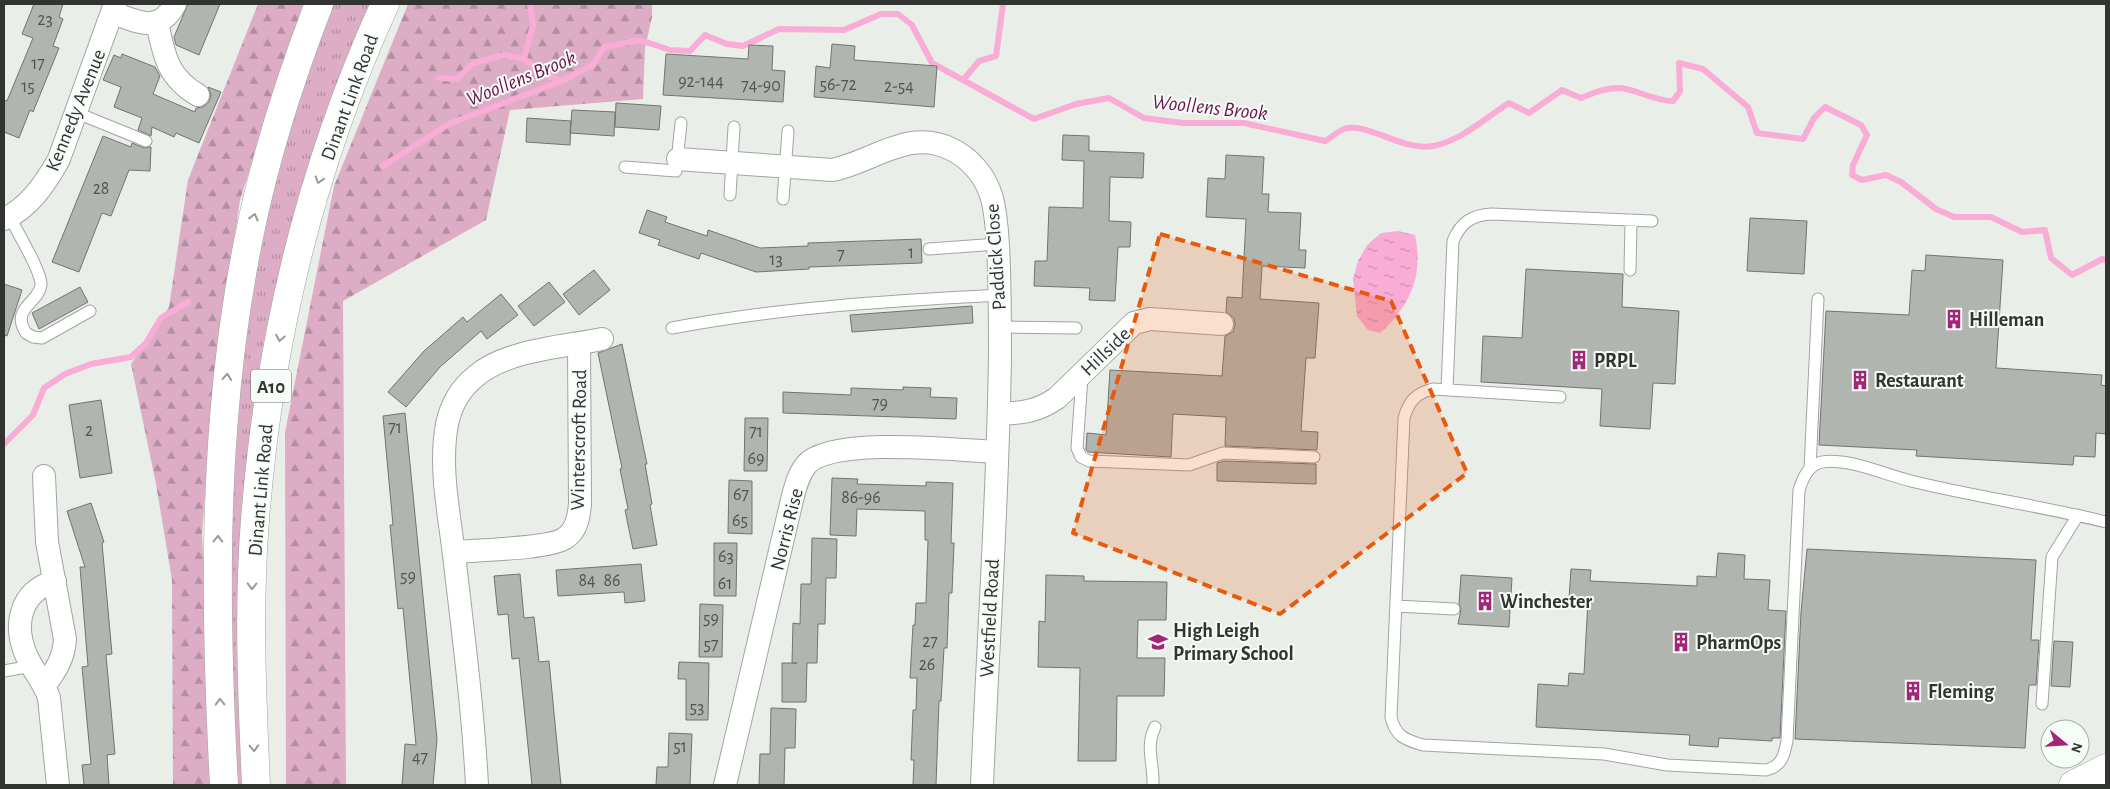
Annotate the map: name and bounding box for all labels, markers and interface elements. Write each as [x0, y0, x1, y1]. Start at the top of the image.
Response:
house number: 23 [37, 11, 53, 29]
street label: Dinant Link Road [318, 32, 382, 163]
street label: Kennedy Avenue [42, 46, 110, 174]
water label: Woollens Brook [463, 47, 579, 110]
house number: 17 [31, 55, 45, 73]
house number: 92-144 [678, 73, 724, 91]
house number: 56-72 [819, 76, 857, 94]
house number: 74-90 [741, 77, 781, 95]
house number: 15 [21, 78, 35, 96]
house number: 2-54 [884, 78, 914, 96]
water label: Woollens Brook [1151, 91, 1269, 124]
one-way arrow [314, 176, 324, 184]
house number: 28 [93, 180, 109, 198]
street label: Paddick Close [982, 203, 1010, 311]
one-way arrow [248, 212, 259, 221]
house number: 1 [908, 244, 914, 262]
house number: 7 [837, 246, 845, 264]
house number: 13 [769, 251, 783, 269]
building icon: Hilleman [1943, 308, 1965, 330]
place label: Hilleman [1969, 310, 2044, 330]
street label: Hillside [1077, 324, 1134, 380]
one-way arrow [275, 333, 285, 342]
building icon: PRPL [1568, 349, 1590, 371]
place label: PRPL [1594, 351, 1637, 371]
street label: Winterscroft Road [568, 369, 590, 511]
building icon: Restaurant [1849, 369, 1871, 391]
road number: A10 [251, 370, 291, 402]
place label: Restaurant [1875, 371, 1964, 391]
one-way arrow [222, 373, 233, 381]
house number: 79 [872, 395, 888, 413]
house number: 71 [388, 419, 402, 437]
house number: 2 [85, 422, 93, 440]
street label: Dinant Link Road [245, 423, 277, 557]
house number: 71 [749, 423, 763, 441]
house number: 69 [748, 450, 764, 468]
house number: 67 [733, 486, 749, 504]
street label: Norris Rise [767, 486, 807, 572]
house number: 86-96 [841, 489, 881, 507]
house number: 65 [732, 512, 748, 530]
one-way arrow [213, 535, 223, 542]
house number: 63 [718, 548, 734, 566]
street label: Westfield Road [977, 558, 1003, 678]
house number: 59 [400, 568, 416, 586]
house number: 84 [578, 572, 596, 590]
house number: 86 [604, 572, 621, 590]
house number: 61 [718, 575, 732, 593]
one-way arrow [247, 582, 258, 590]
building icon: Winchester [1474, 590, 1496, 612]
place label: Winchester [1500, 592, 1592, 612]
house number: 59 [703, 610, 719, 628]
place label: High Leigh Primary School [1173, 621, 1294, 664]
school or university icon: High Leigh Primary School [1147, 631, 1169, 653]
building icon: PharmOps [1670, 631, 1692, 653]
house number: 27 [922, 633, 938, 651]
place label: PharmOps [1696, 633, 1782, 653]
house number: 57 [703, 636, 719, 654]
house number: 26 [919, 656, 935, 674]
building icon: Fleming [1902, 680, 1924, 702]
place label: Fleming [1928, 682, 1995, 702]
one-way arrow [214, 697, 225, 705]
house number: 53 [690, 699, 704, 717]
north arrow [2040, 719, 2090, 769]
house number: 51 [673, 738, 687, 756]
text: N [2068, 741, 2085, 755]
one-way arrow [249, 745, 259, 753]
house number: 47 [412, 749, 428, 767]

